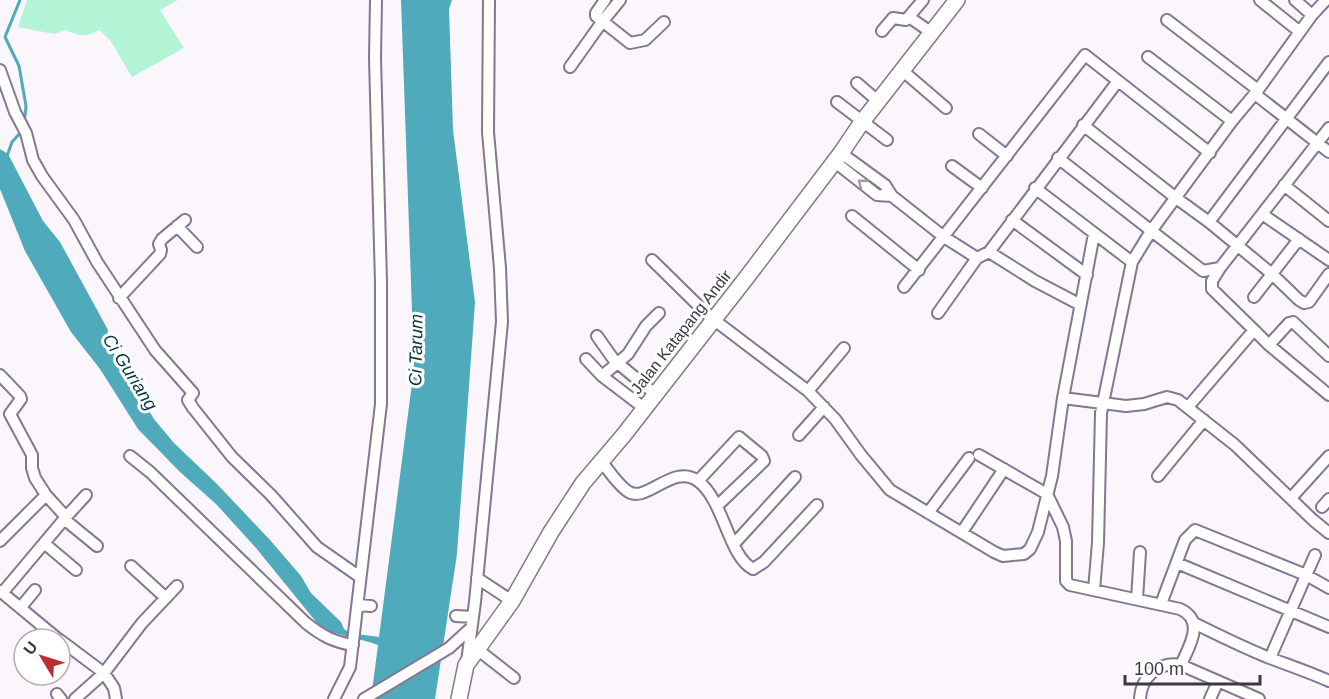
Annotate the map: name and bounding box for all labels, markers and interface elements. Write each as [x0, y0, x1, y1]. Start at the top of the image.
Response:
one-way arrow [857, 179, 868, 190]
street label: Jalan Katapang Andir [627, 266, 735, 397]
water label: Ci Tarum [405, 314, 427, 386]
water label: Ci Guriang [99, 330, 161, 414]
north arrow [12, 627, 72, 687]
text: U [20, 638, 41, 658]
scale bar [1125, 648, 1260, 686]
text: 100 m [1134, 659, 1184, 679]

